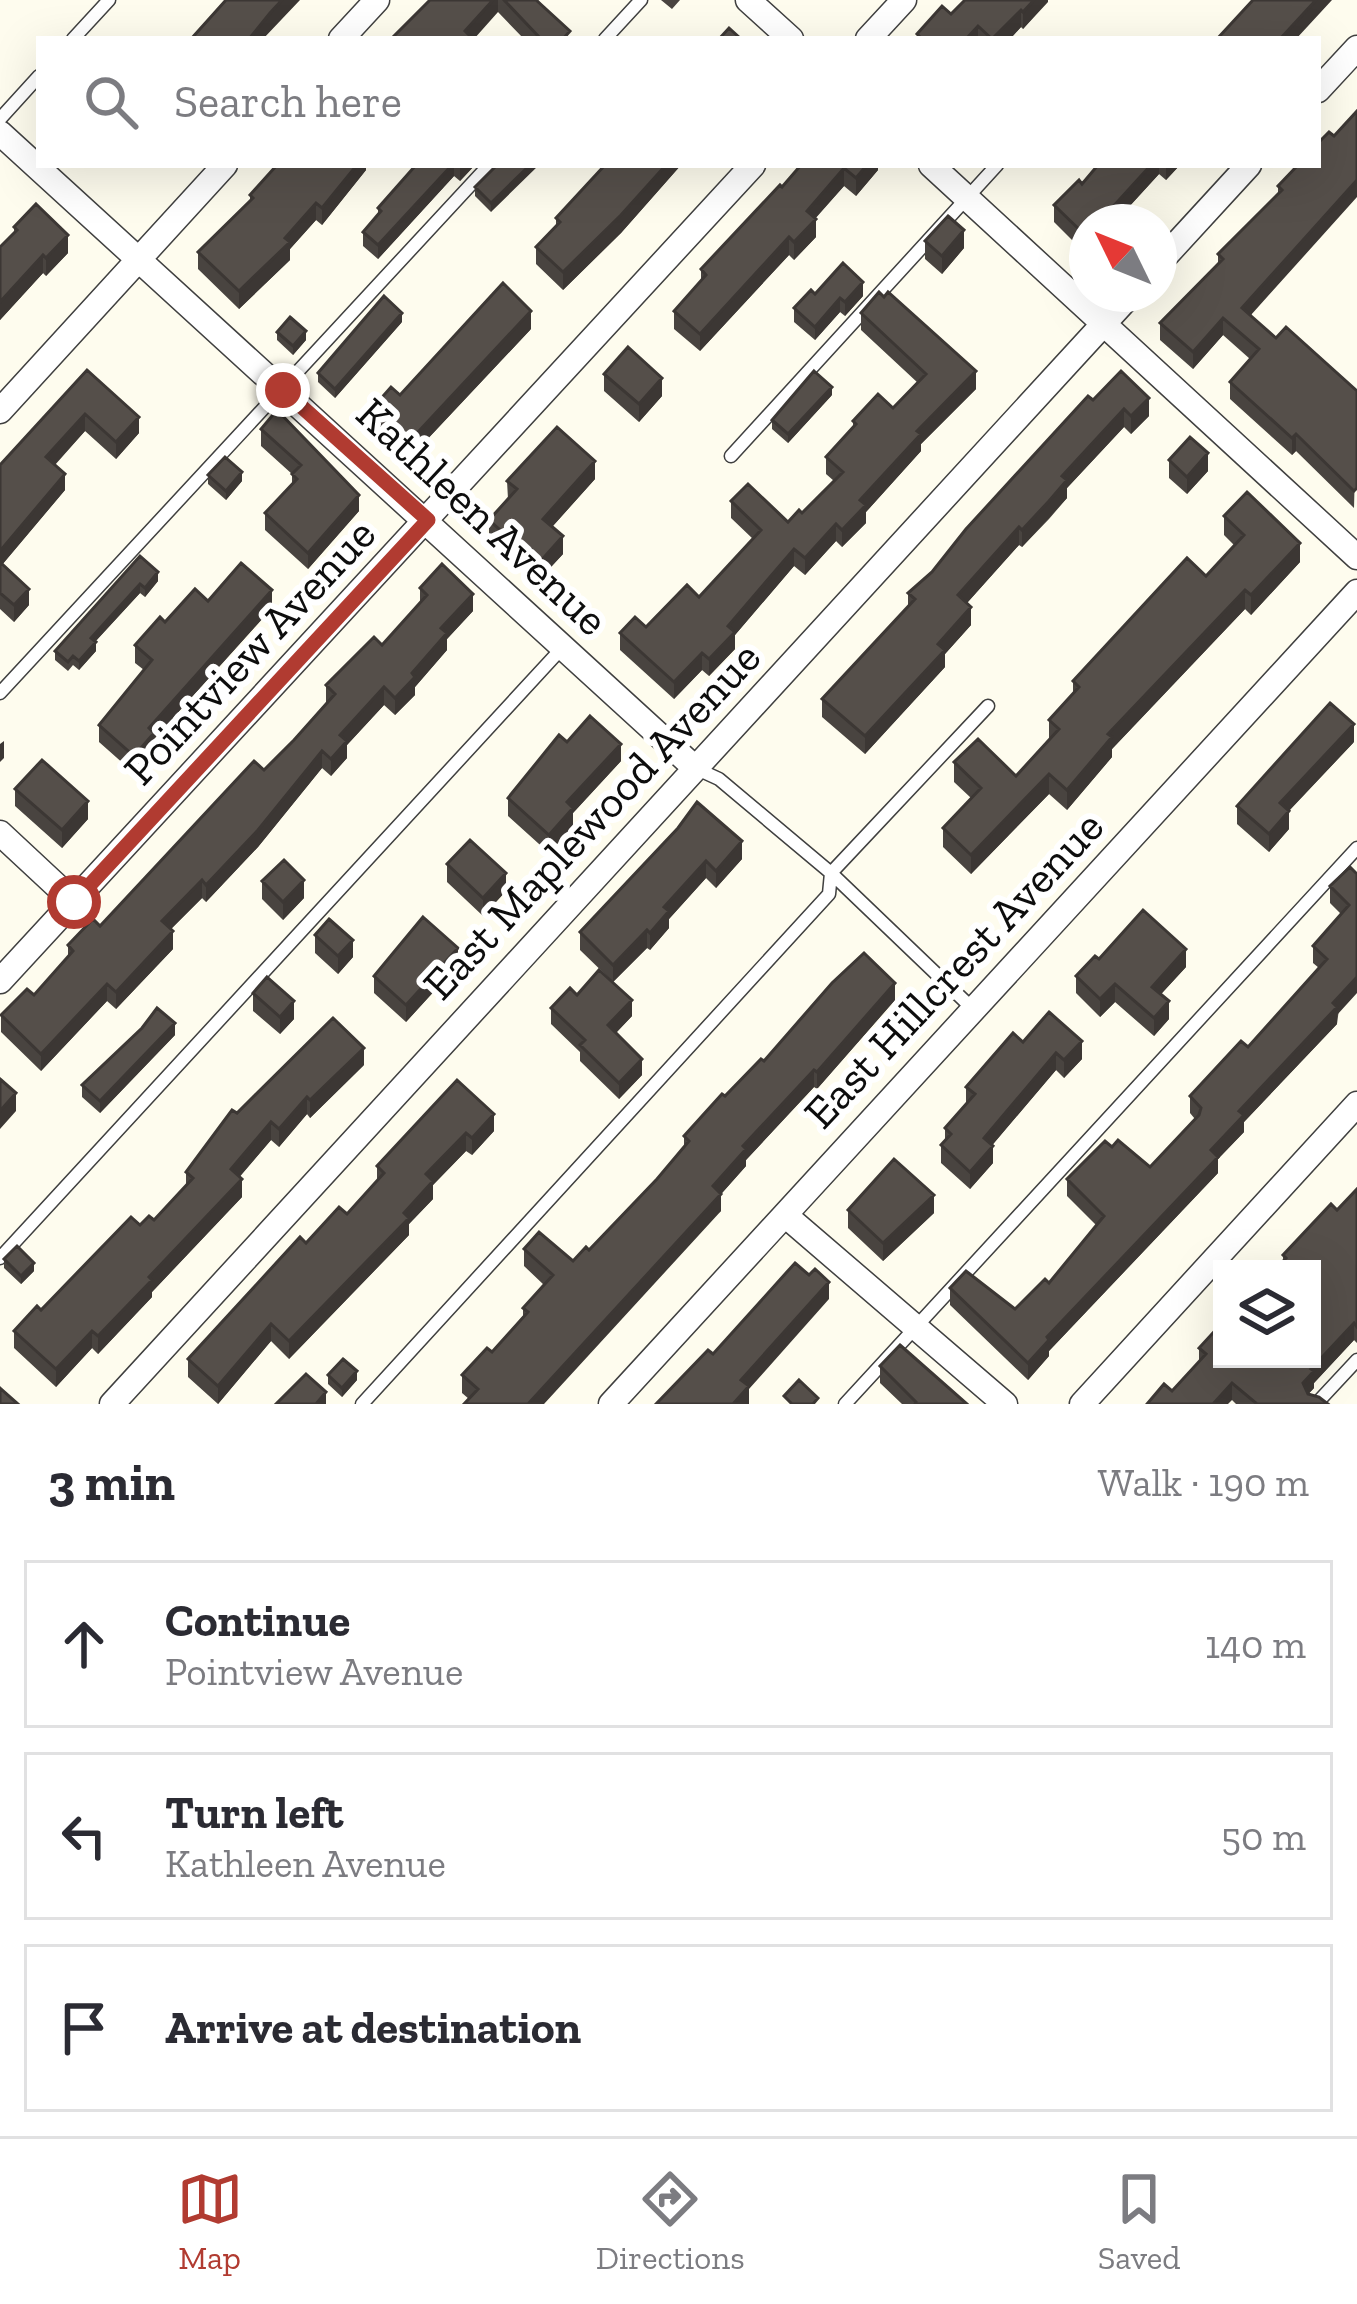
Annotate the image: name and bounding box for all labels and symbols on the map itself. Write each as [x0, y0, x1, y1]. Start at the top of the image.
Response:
north arrow [1069, 204, 1177, 312]
route end [256, 363, 310, 417]
street label: Kathleen Avenue [345, 386, 619, 647]
street label: Pointview Avenue [113, 507, 387, 796]
street label: East Maplewood Avenue [412, 631, 772, 1011]
street label: East Hillcrest Avenue [793, 800, 1115, 1139]
route start [47, 875, 101, 929]

